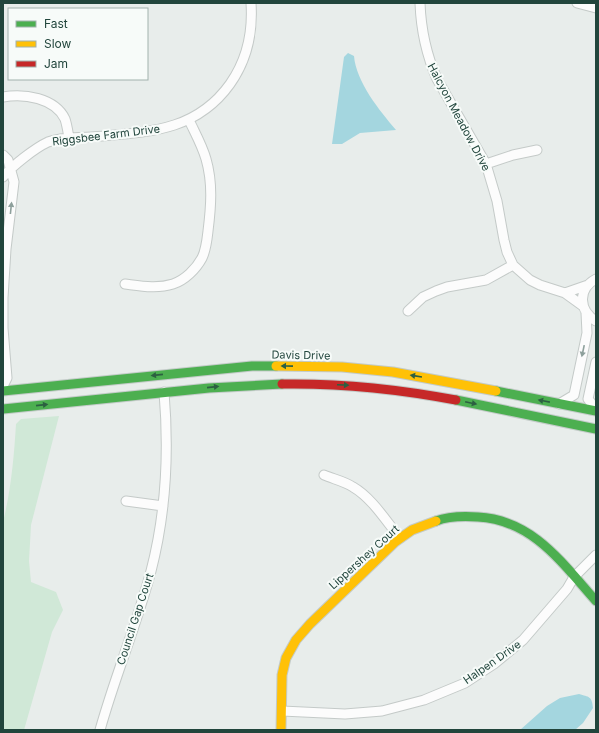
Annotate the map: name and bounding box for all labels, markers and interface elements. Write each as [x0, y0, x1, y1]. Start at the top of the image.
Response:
legend [8, 8, 148, 80]
text: Fast [44, 16, 68, 31]
text: Slow [44, 36, 72, 51]
text: Jam [44, 56, 68, 71]
street label: Halcyon Meadow Drive [425, 61, 493, 173]
street label: Riggsbee Farm Drive [51, 121, 161, 149]
one-way arrow [8, 202, 14, 214]
one-way arrow [580, 345, 586, 358]
street label: Davis Drive [271, 347, 331, 363]
one-way arrow [280, 363, 293, 369]
one-way arrow [151, 372, 163, 379]
one-way arrow [410, 373, 423, 379]
one-way arrow [337, 382, 349, 389]
one-way arrow [207, 384, 219, 391]
one-way arrow [538, 397, 550, 403]
one-way arrow [465, 401, 477, 407]
one-way arrow [36, 402, 48, 408]
street label: Lippershey Court [326, 522, 402, 592]
street label: Council Gap Court [114, 571, 157, 667]
street label: Halpen Drive [461, 637, 523, 687]

